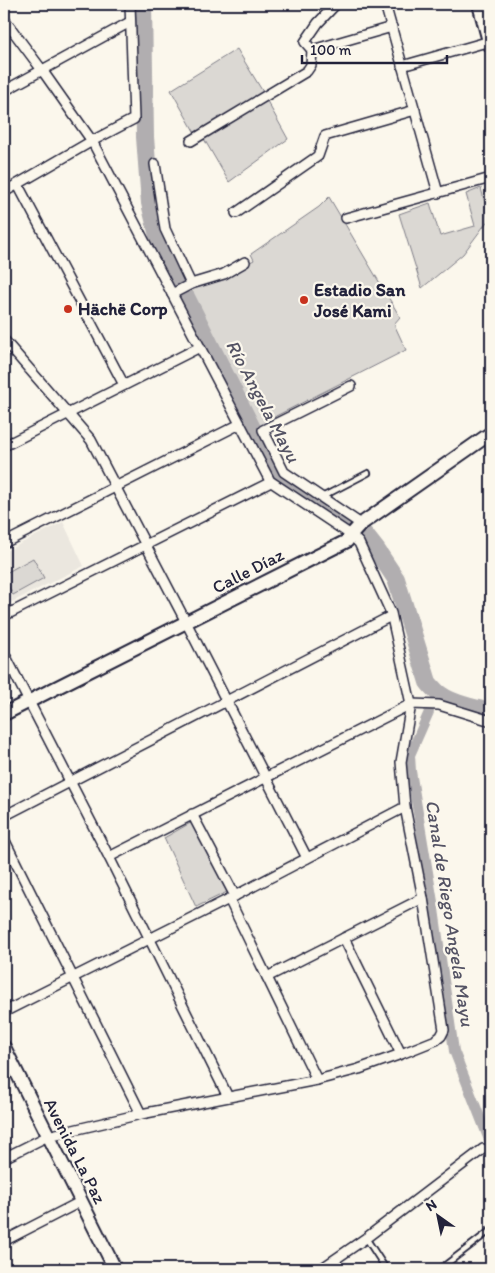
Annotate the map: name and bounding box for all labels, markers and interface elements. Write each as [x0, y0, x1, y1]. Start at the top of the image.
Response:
scale bar [302, 32, 448, 64]
text: 100 m [310, 41, 352, 59]
place label: Estadio San José Kami [313, 279, 406, 322]
marker: Estadio San José Kami [298, 294, 310, 306]
place label: Hächë Corp [78, 298, 168, 320]
marker: Hächë Corp [62, 303, 74, 315]
water label: Río Angela Mayu [221, 336, 305, 467]
street label: Calle Díaz [209, 543, 288, 598]
water label: Canal de Riego Angela Mayu [421, 798, 479, 1028]
street label: Avenida La Paz [39, 1095, 111, 1208]
north arrow [412, 1190, 462, 1240]
text: N [423, 1196, 440, 1215]

